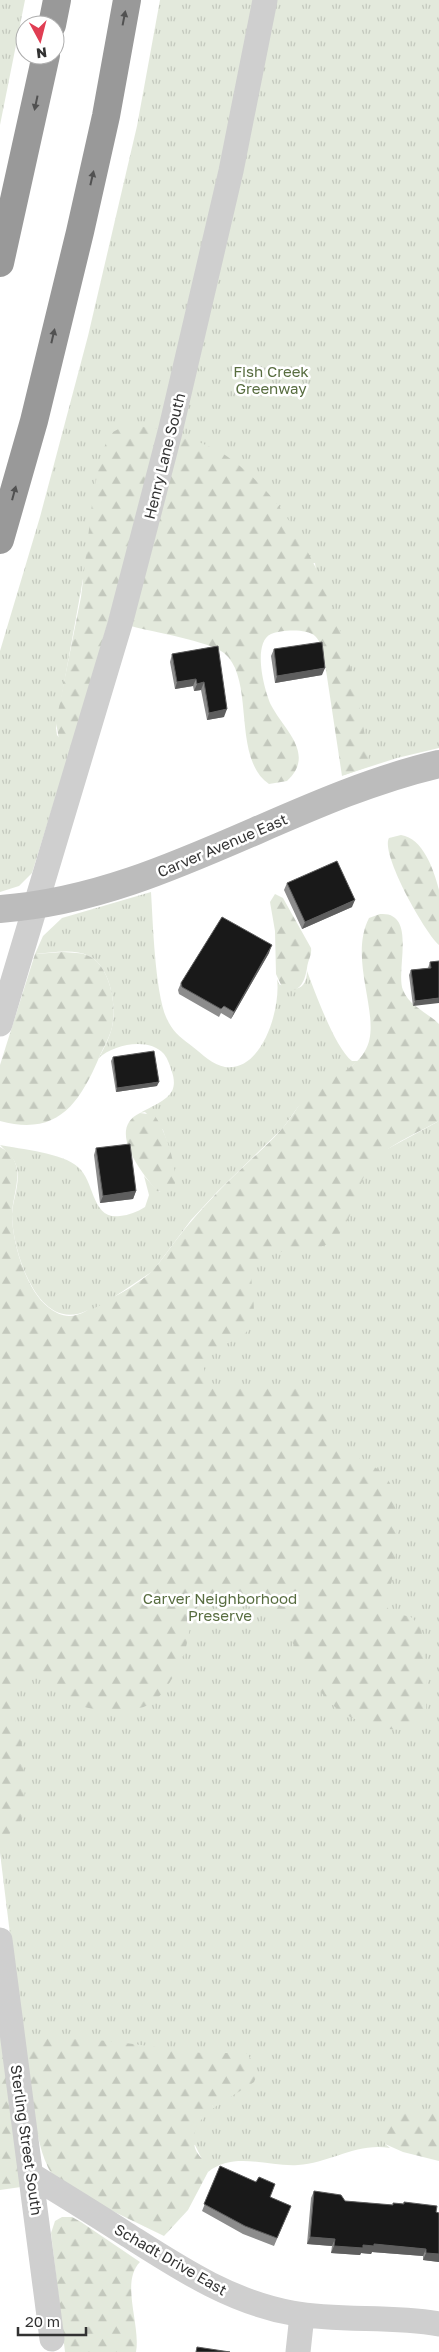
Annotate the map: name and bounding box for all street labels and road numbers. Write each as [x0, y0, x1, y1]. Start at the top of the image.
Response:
street label: Henry Lane South [140, 391, 188, 521]
street label: Carver Avenue East [154, 809, 290, 881]
street label: Sterling Street South [8, 2064, 46, 2216]
street label: Schadt Drive East [112, 2220, 230, 2298]

